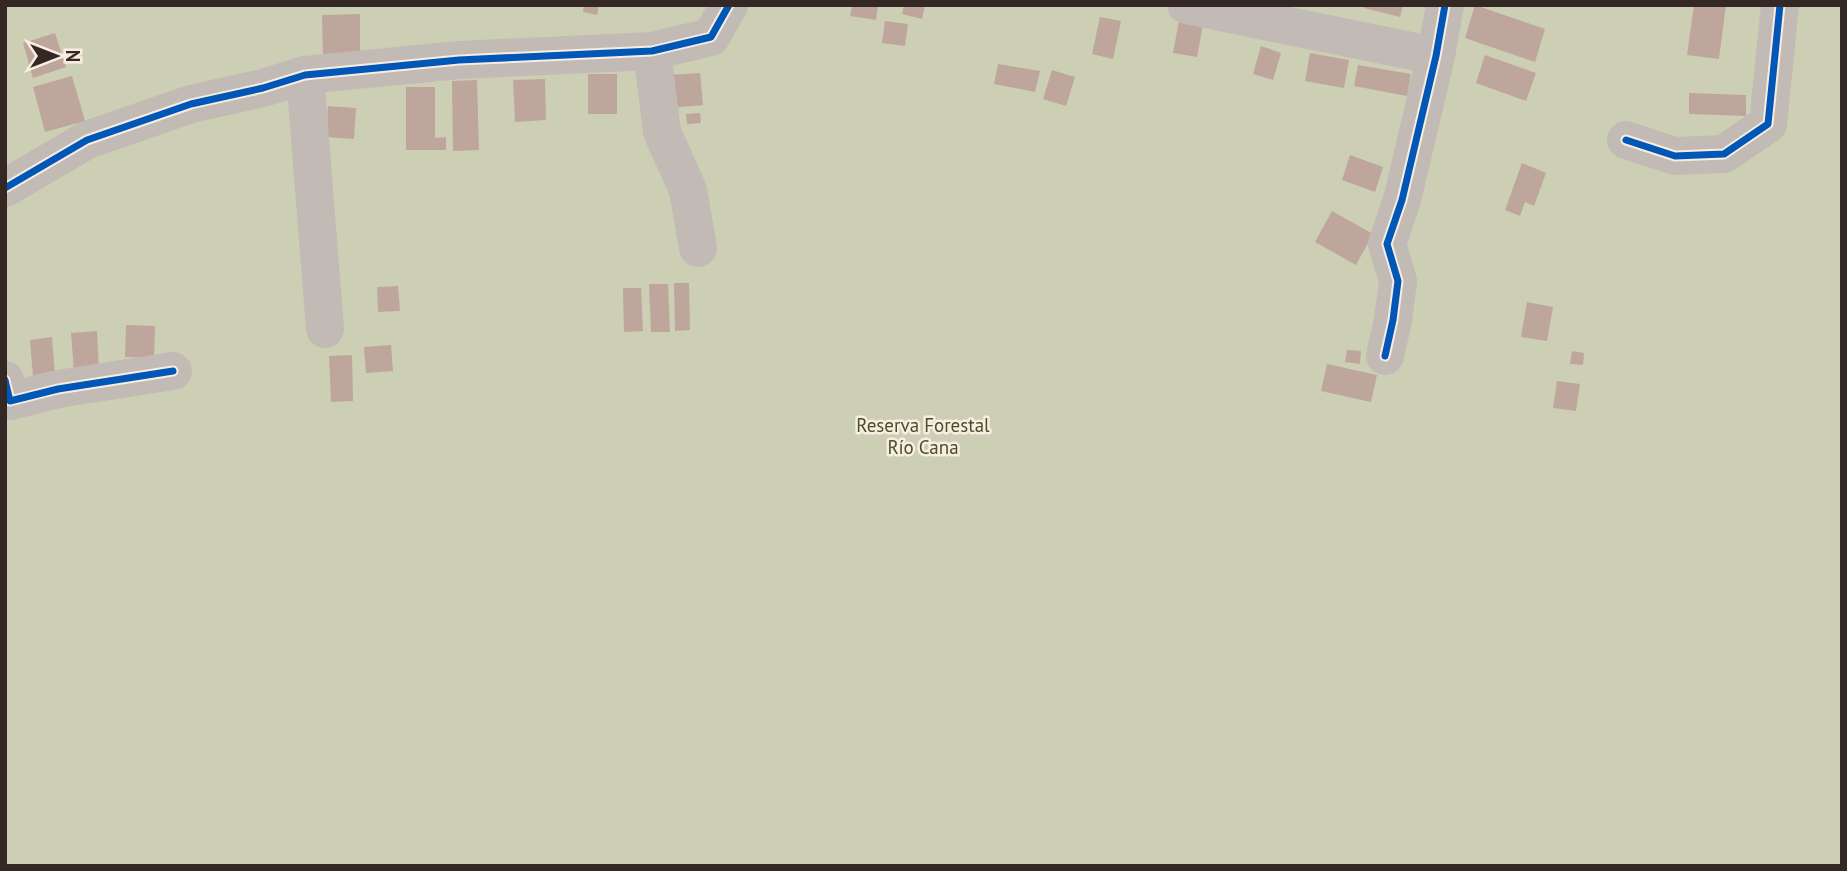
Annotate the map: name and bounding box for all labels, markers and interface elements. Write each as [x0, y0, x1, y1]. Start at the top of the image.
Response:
north arrow [21, 21, 91, 91]
text: N [61, 50, 85, 62]
park label: Reserva Forestal Río Cana [856, 413, 990, 459]

